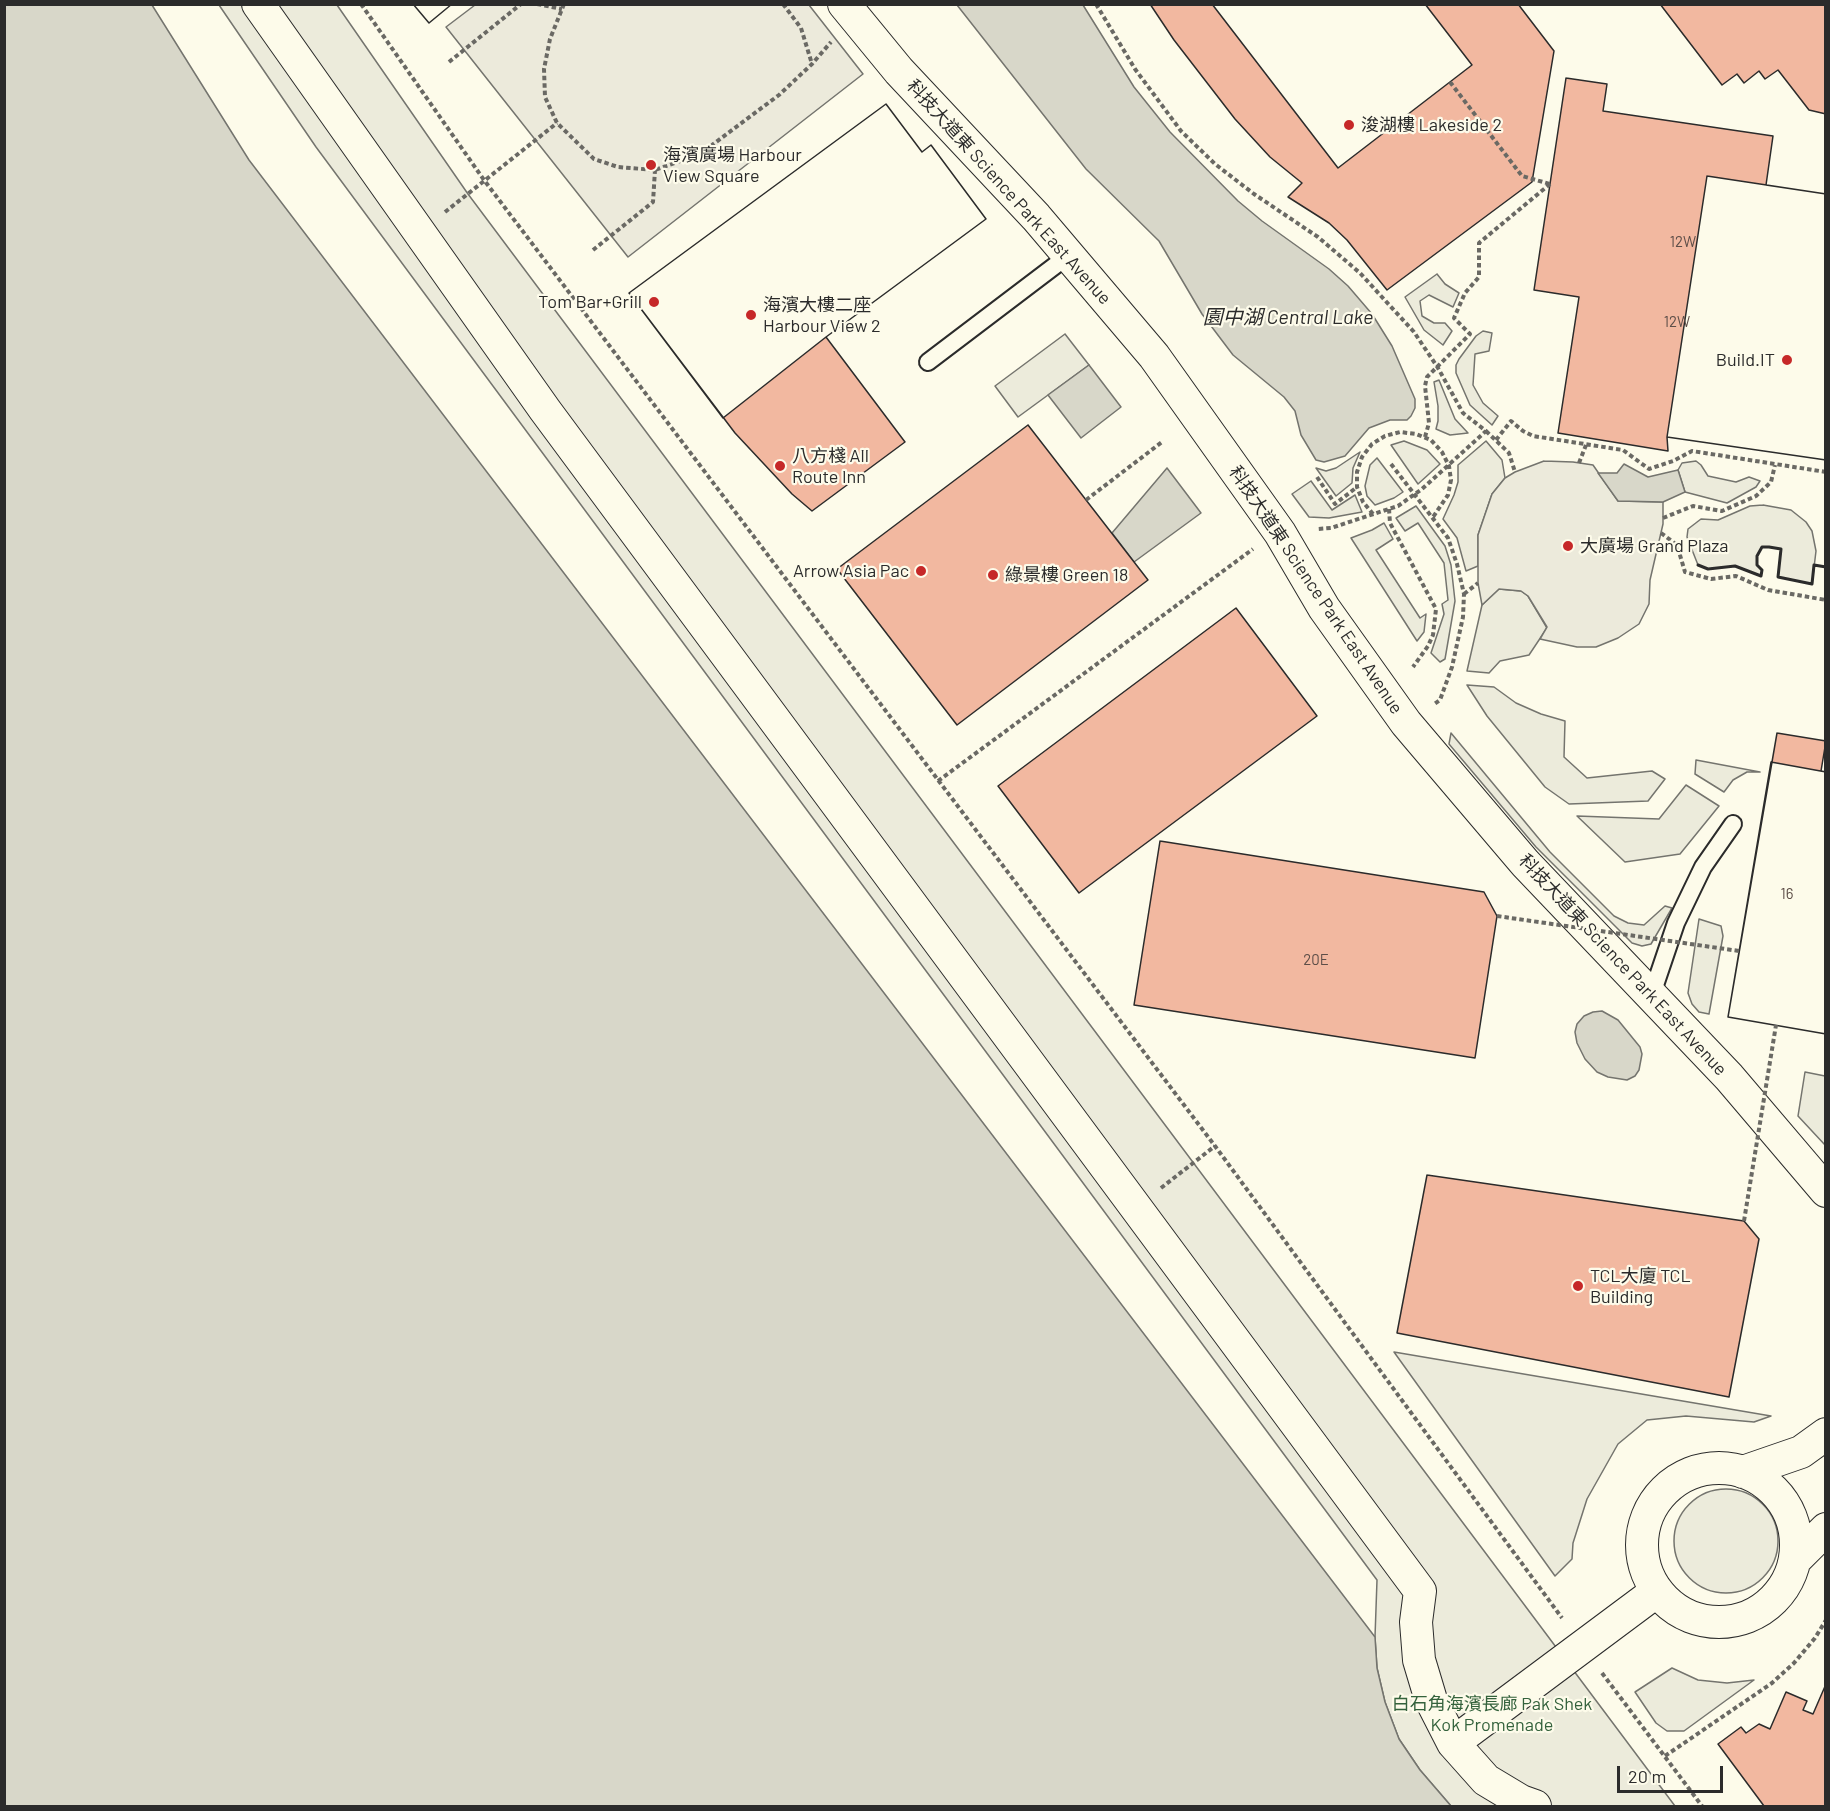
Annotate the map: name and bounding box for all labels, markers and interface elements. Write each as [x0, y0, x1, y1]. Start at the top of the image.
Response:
street label: 科技大道東 Science Park East Avenue [902, 75, 1116, 309]
place label: 浚湖樓 Lakeside 2 [1361, 114, 1502, 136]
marker: 浚湖樓 Lakeside 2 [1342, 118, 1356, 132]
place label: 海濱廣場 Harbour View Square [663, 144, 802, 186]
marker: 海濱廣場 Harbour View Square [644, 158, 658, 172]
house number: 12W [1670, 233, 1696, 251]
place label: Tom Bar+Grill [538, 291, 642, 313]
place label: 海濱大樓二座 Harbour View 2 [763, 294, 881, 336]
marker: Tom Bar+Grill [647, 295, 661, 309]
water label: 園中湖 Central Lake [1203, 305, 1373, 329]
marker: 海濱大樓二座 Harbour View 2 [744, 308, 758, 322]
house number: 12W [1664, 313, 1690, 331]
place label: Build.IT [1716, 349, 1775, 371]
marker: Build.IT [1780, 353, 1794, 367]
place label: 八方棧 All Route Inn [792, 445, 869, 488]
marker: 八方棧 All Route Inn [773, 459, 787, 473]
street label: 科技大道東 Science Park East Avenue [1225, 462, 1407, 718]
place label: 大廣場 Grand Plaza [1580, 535, 1729, 557]
marker: 大廣場 Grand Plaza [1561, 539, 1575, 553]
place label: Arrow Asia Pac [793, 560, 909, 582]
marker: Arrow Asia Pac [914, 564, 928, 578]
place label: 綠景樓 Green 18 [1005, 564, 1128, 586]
marker: 綠景樓 Green 18 [986, 568, 1000, 582]
street label: 科技大道東 Science Park East Avenue [1515, 850, 1731, 1080]
house number: 16 [1781, 885, 1793, 903]
house number: 20E [1303, 951, 1329, 969]
place label: TCL大廈 TCL Building [1590, 1265, 1691, 1308]
marker: TCL大廈 TCL Building [1571, 1279, 1585, 1293]
park label: 白石角海濱長廊 Pak Shek Kok Promenade [1392, 1693, 1592, 1736]
scale bar [1620, 1754, 1726, 1792]
text: 20 m [1628, 1765, 1666, 1787]

